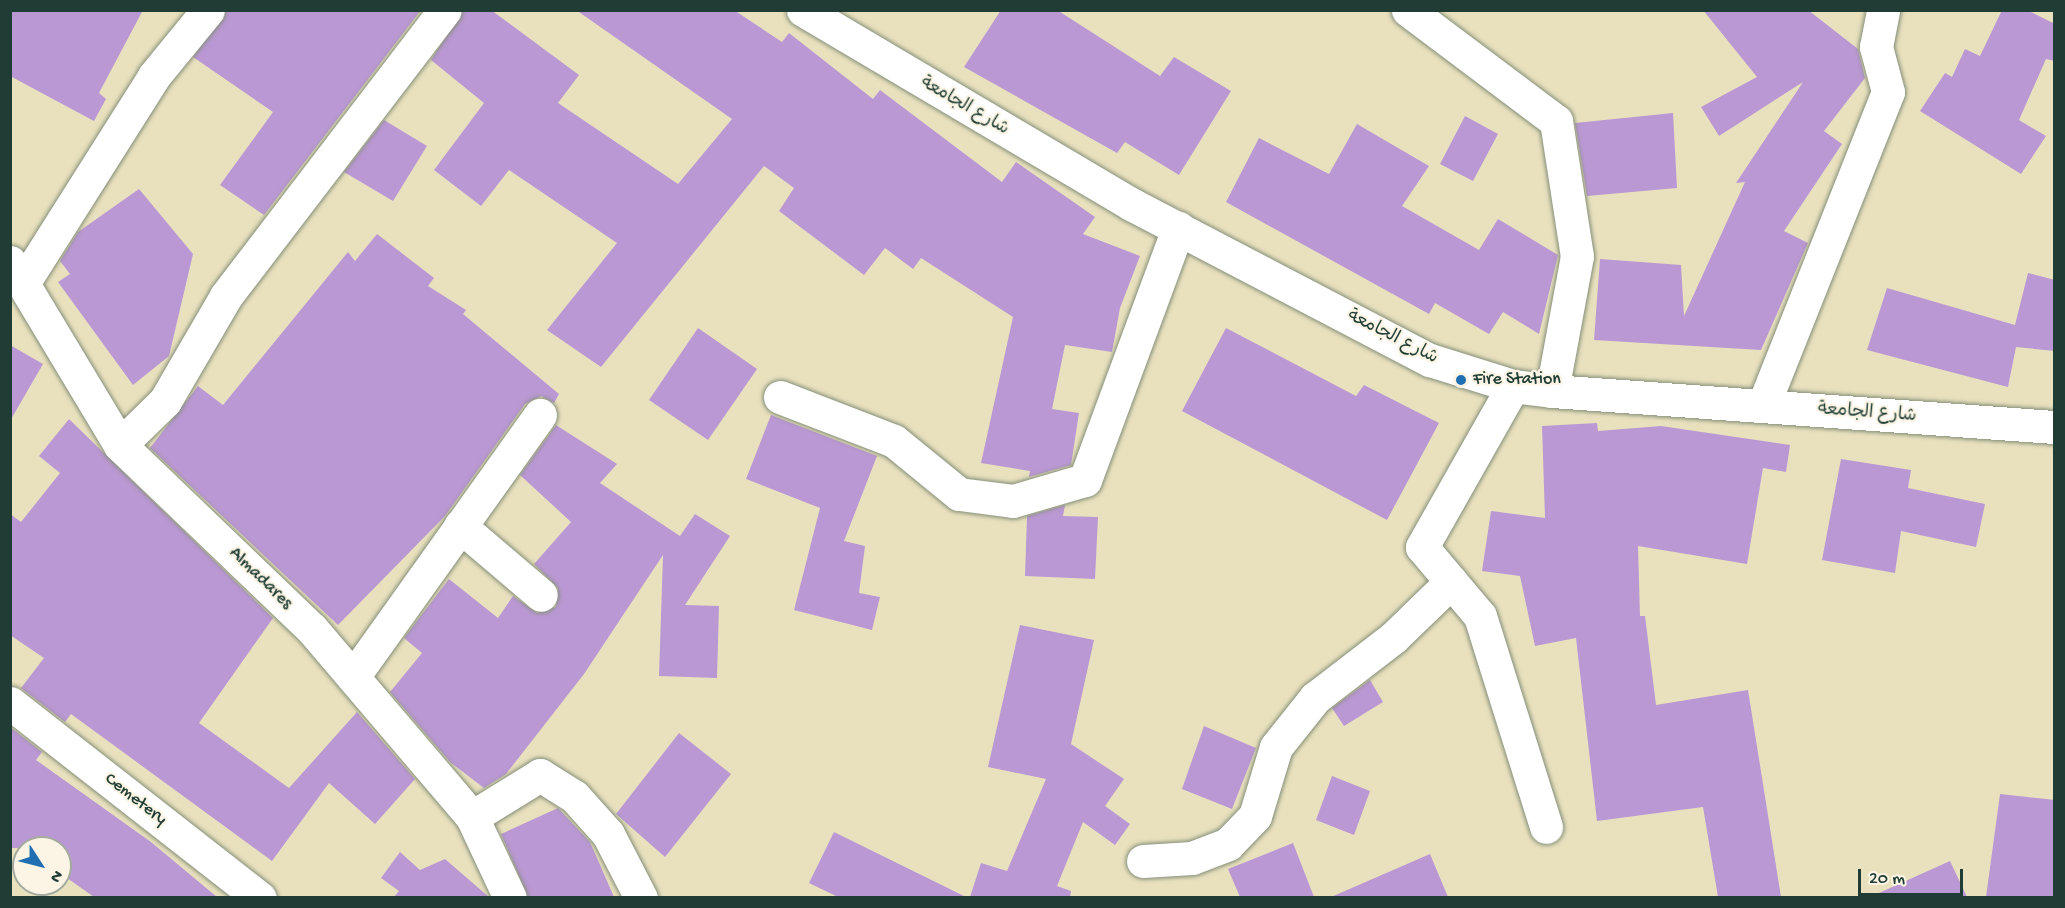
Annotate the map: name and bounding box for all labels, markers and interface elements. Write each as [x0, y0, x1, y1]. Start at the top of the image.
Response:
street label: شارع الجامعة [916, 73, 1012, 141]
street label: شارع الجامعة [1343, 306, 1441, 370]
place label: Fire Station [1473, 369, 1561, 391]
marker: Fire Station [1454, 373, 1468, 387]
street label: شارع الجامعة [1817, 400, 1917, 428]
street label: Almadares [224, 543, 296, 615]
street label: Cemetery [100, 769, 170, 831]
north arrow [12, 836, 72, 896]
scale bar [1861, 857, 1966, 895]
text: N [45, 866, 66, 886]
text: 20 m [1869, 869, 1905, 890]

